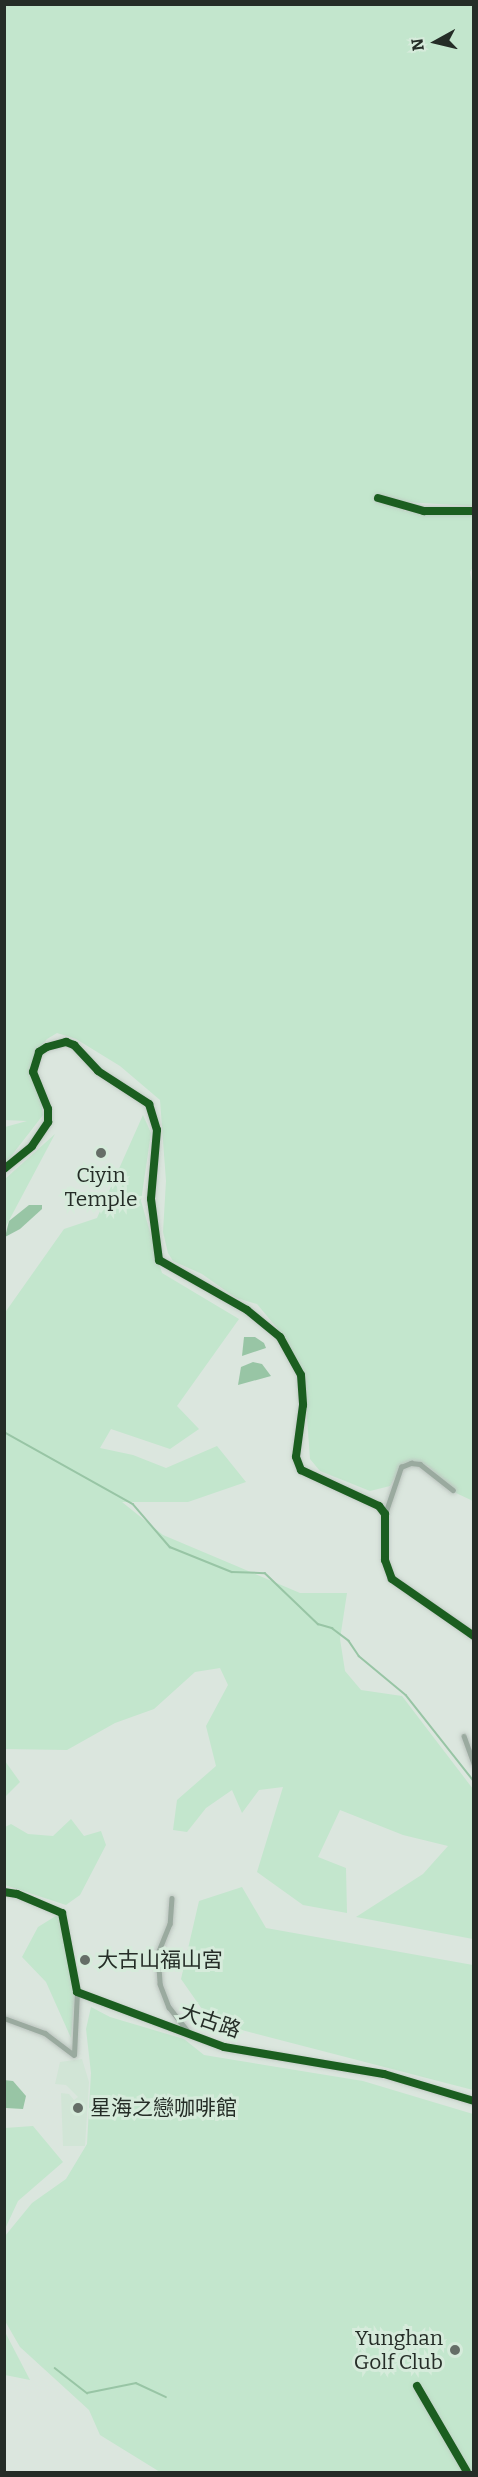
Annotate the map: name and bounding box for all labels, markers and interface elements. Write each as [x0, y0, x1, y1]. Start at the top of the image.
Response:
north arrow [406, 12, 466, 72]
text: N [407, 37, 428, 52]
marker: Ciyin Temple [94, 1146, 108, 1160]
place label: Ciyin Temple [65, 1162, 137, 1212]
place label: 大古山福山宮 [97, 1947, 223, 1973]
marker: 大古山福山宮 [78, 1953, 92, 1967]
street label: 大古路 [176, 1999, 244, 2043]
place label: 星海之戀咖啡館 [90, 2095, 237, 2121]
marker: 星海之戀咖啡館 [71, 2101, 85, 2115]
place label: Yunghan Golf Club [354, 2325, 443, 2375]
marker: Yunghan Golf Club [448, 2343, 462, 2357]

